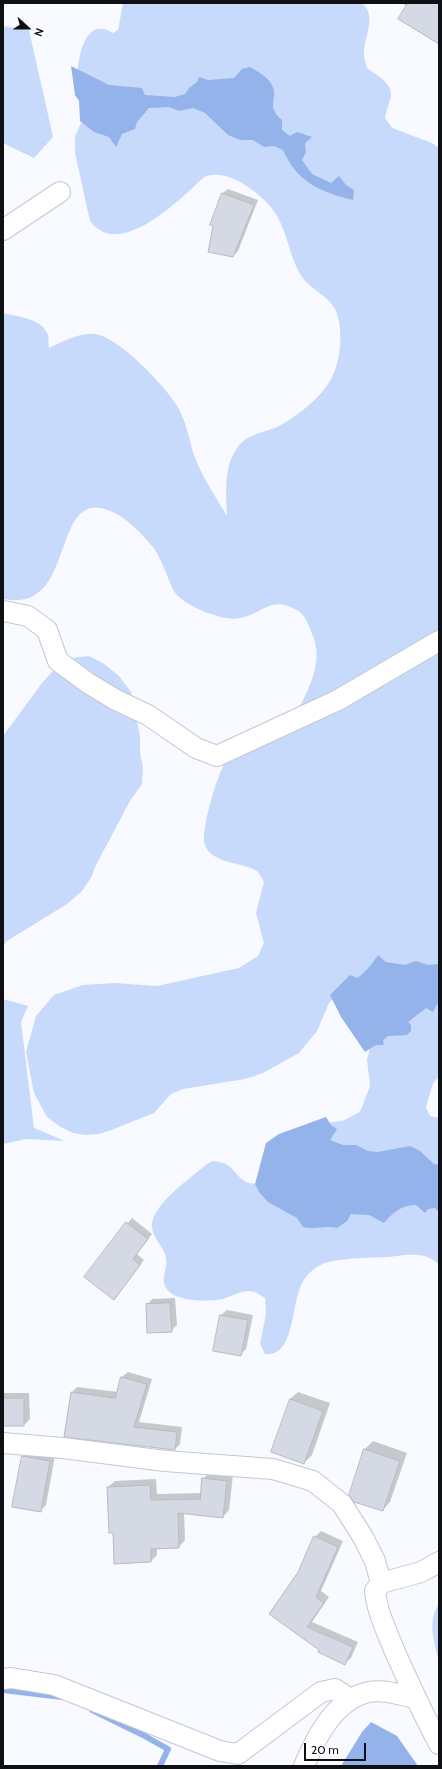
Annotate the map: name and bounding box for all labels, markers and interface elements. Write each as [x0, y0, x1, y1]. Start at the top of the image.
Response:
north arrow [8, 8, 48, 48]
text: N [31, 26, 47, 38]
scale bar [306, 1735, 368, 1761]
text: 20 m [311, 1742, 339, 1757]

